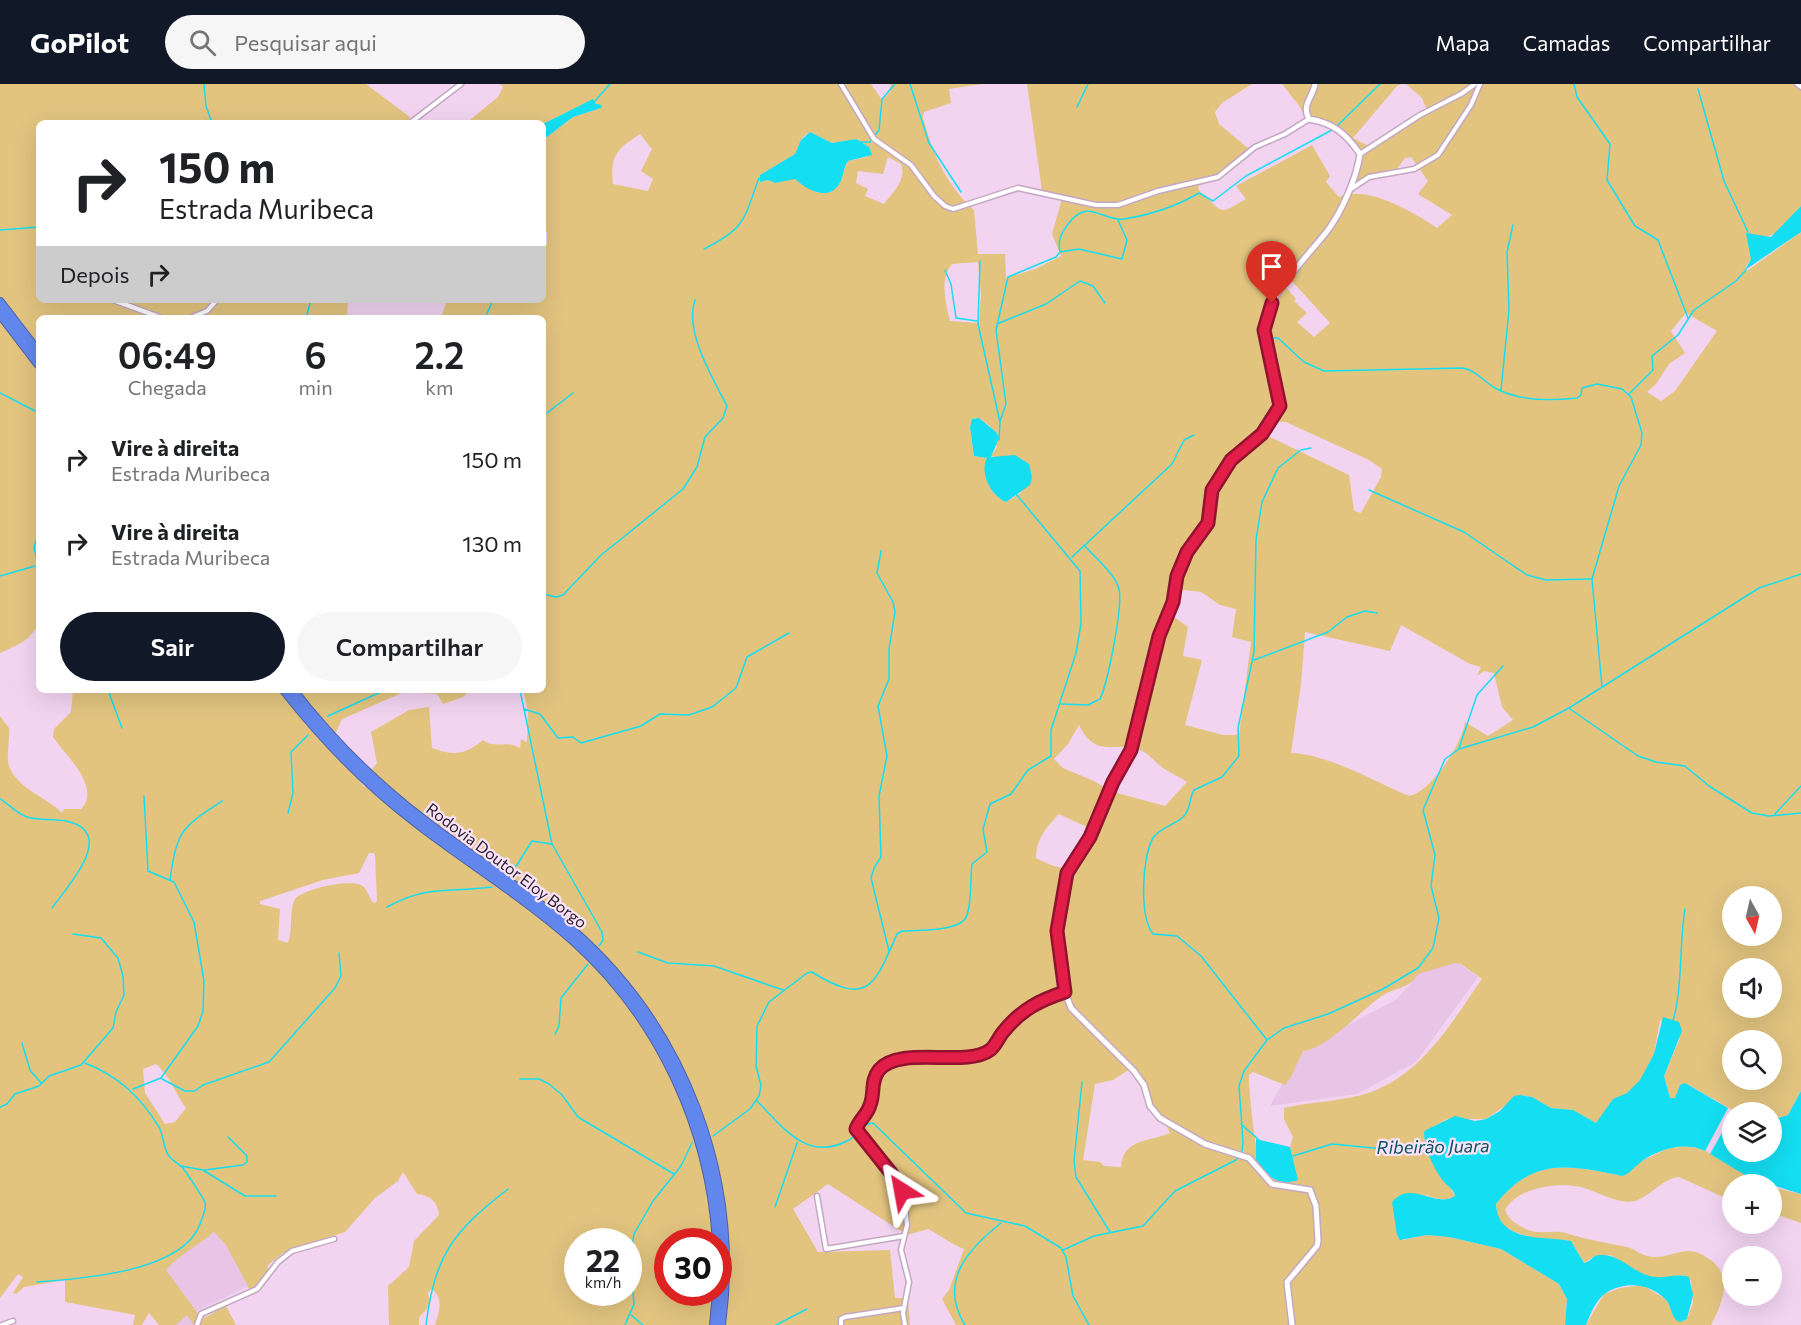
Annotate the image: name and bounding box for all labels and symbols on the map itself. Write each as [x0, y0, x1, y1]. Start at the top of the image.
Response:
pin [1246, 241, 1297, 303]
street label: Rodovia Doutor Eloy Borgo [423, 798, 591, 932]
north arrow [1722, 886, 1782, 946]
water label: Ribeirão Juara [1376, 1134, 1490, 1158]
position arrow [870, 1159, 934, 1223]
speed limit sign: 30 [654, 1228, 732, 1306]

